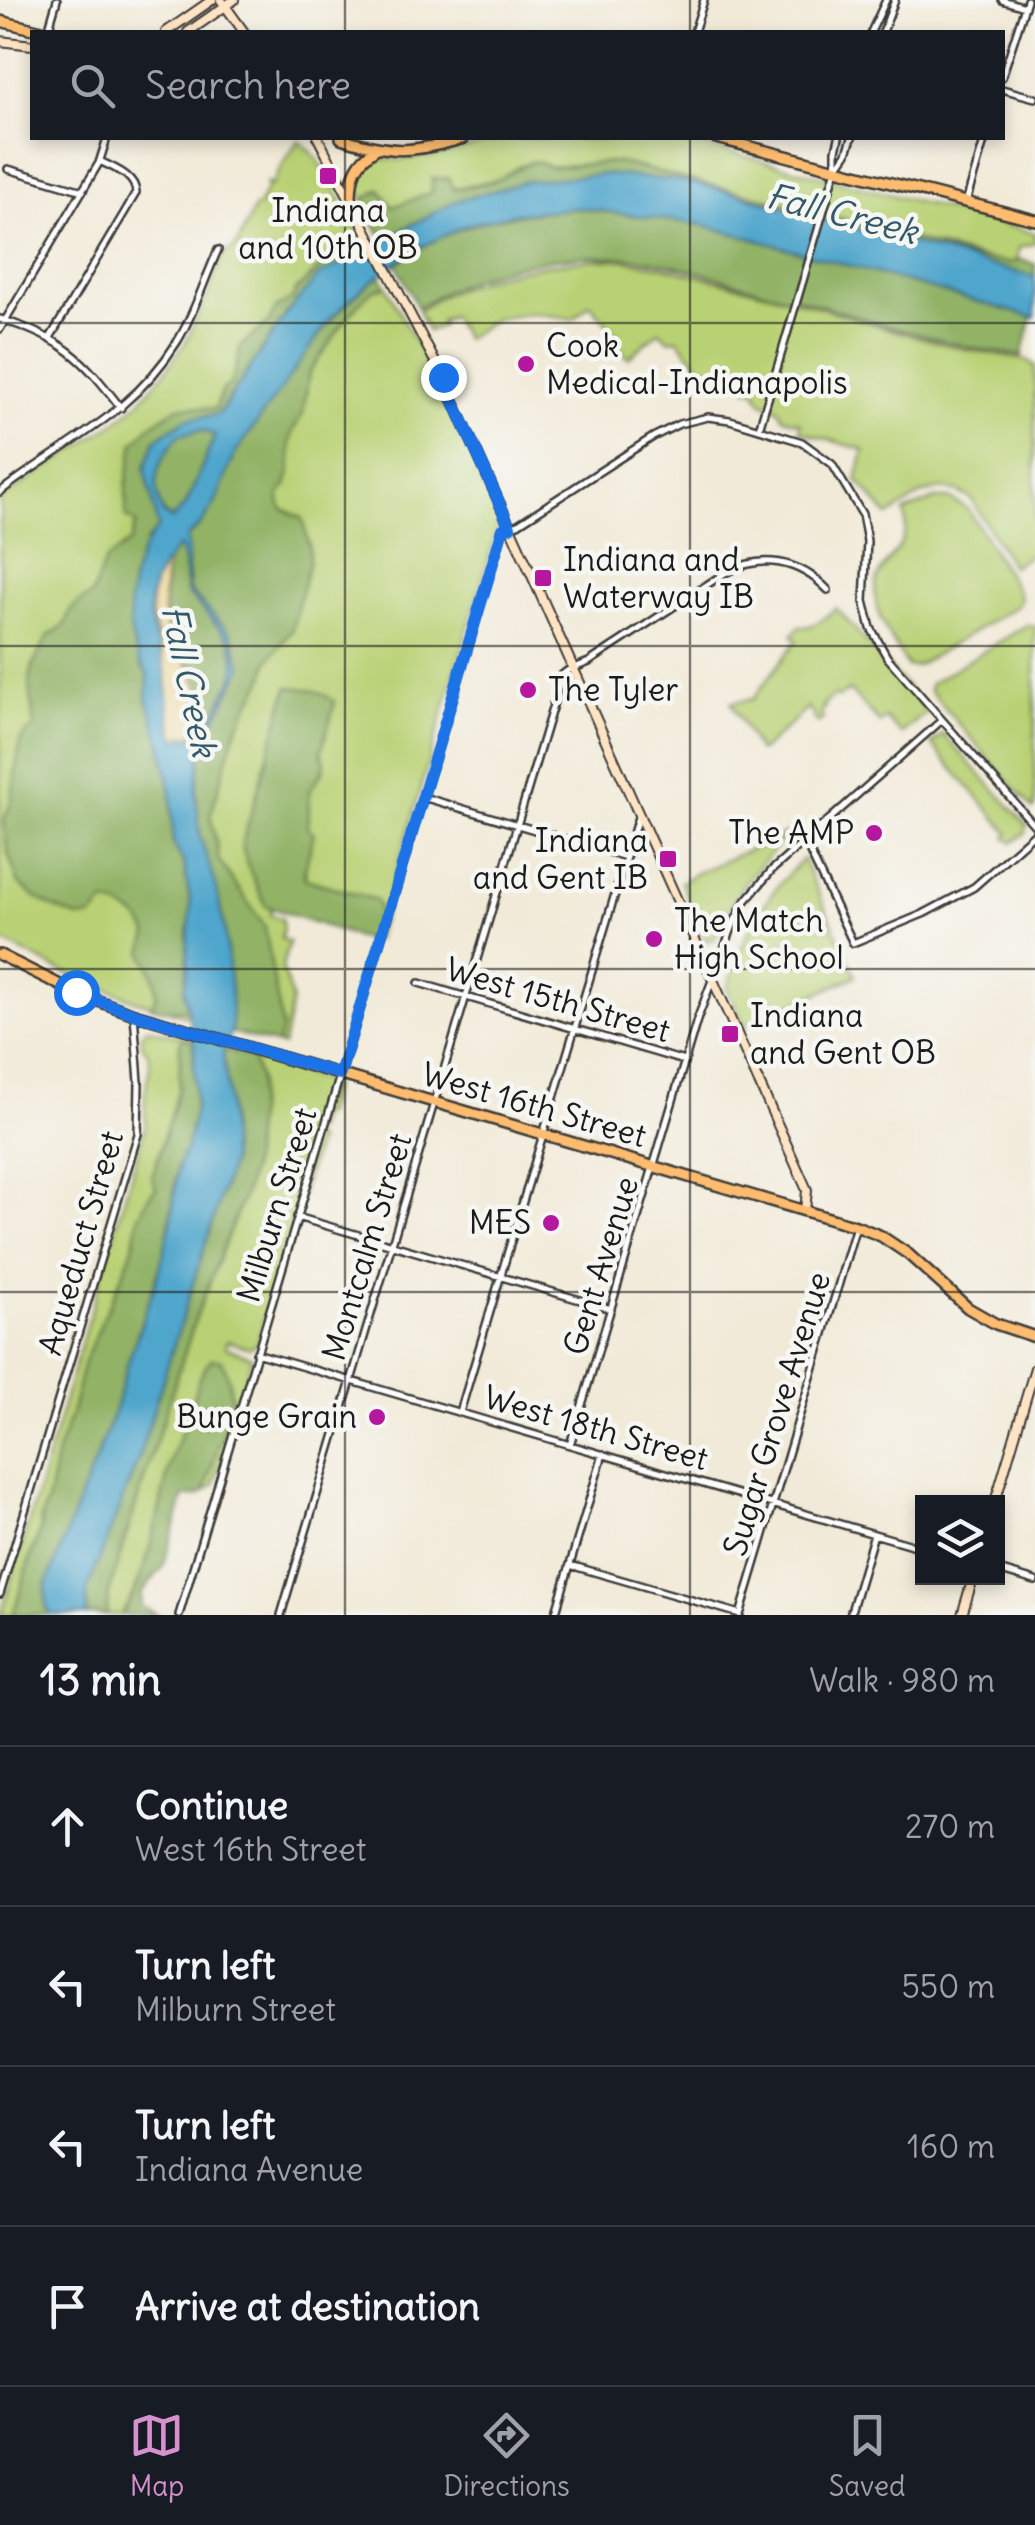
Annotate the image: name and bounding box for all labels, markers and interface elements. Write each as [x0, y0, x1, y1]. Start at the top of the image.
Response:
search box [30, 30, 1005, 140]
icon: search [65, 58, 120, 113]
text: Search here [145, 62, 351, 109]
marker: Indiana and 10th OB [317, 165, 339, 187]
water label: Fall Creek [762, 173, 924, 253]
place label: Indiana and 10th OB [238, 190, 418, 268]
place label: Cook Medical-Indianapolis [546, 325, 848, 403]
marker: Cook Medical-Indianapolis [515, 353, 537, 375]
route end [421, 355, 467, 401]
place label: Indiana and Waterway IB [563, 539, 754, 617]
marker: Indiana and Waterway IB [532, 567, 554, 589]
water label: Fall Creek [152, 601, 228, 763]
place label: The Tyler [548, 669, 678, 710]
marker: The Tyler [517, 679, 539, 701]
place label: The AMP [728, 812, 854, 853]
place label: Indiana and Gent IB [473, 820, 648, 898]
marker: The AMP [863, 822, 885, 844]
marker: Indiana and Gent IB [657, 848, 679, 870]
place label: The Match High School [674, 900, 844, 978]
marker: The Match High School [643, 928, 665, 950]
street label: West 15th Street [441, 948, 675, 1051]
route start [54, 970, 100, 1016]
place label: Indiana and Gent OB [750, 995, 936, 1073]
marker: Indiana and Gent OB [719, 1023, 741, 1045]
street label: West 16th Street [417, 1053, 651, 1156]
street label: Milburn Street [228, 1102, 326, 1307]
street label: Aqueduct Street [29, 1126, 132, 1360]
street label: Montcalm Street [313, 1128, 421, 1365]
street label: Gent Avenue [554, 1172, 647, 1360]
place label: MES [469, 1202, 531, 1243]
marker: MES [540, 1212, 562, 1234]
street label: Sugar Grove Avenue [714, 1267, 839, 1561]
street label: West 18th Street [479, 1376, 713, 1479]
place label: Bunge Grain [176, 1396, 357, 1437]
marker: Bunge Grain [366, 1406, 388, 1428]
map controls [915, 1495, 1005, 1585]
button: layers [915, 1495, 1005, 1585]
text: 13 min [40, 1654, 161, 1706]
text: Walk · 980 m [809, 1660, 995, 1701]
text: Continue [135, 1782, 288, 1829]
icon: ahead [40, 1799, 95, 1854]
text: 270 m [905, 1806, 995, 1847]
text: West 16th Street [135, 1829, 367, 1870]
text: Turn left [135, 1942, 275, 1989]
icon: left [40, 1959, 95, 2014]
text: 550 m [901, 1966, 995, 2007]
text: Milburn Street [135, 1989, 336, 2030]
text: Turn left [135, 2102, 275, 2149]
icon: left [40, 2119, 95, 2174]
text: 160 m [907, 2126, 995, 2167]
text: Indiana Avenue [135, 2149, 363, 2190]
icon: arrive [40, 2279, 95, 2334]
text: Arrive at destination [135, 2283, 480, 2330]
tab: Map [129, 2408, 184, 2504]
tab: Directions [443, 2408, 570, 2504]
tab: Saved [829, 2408, 906, 2504]

